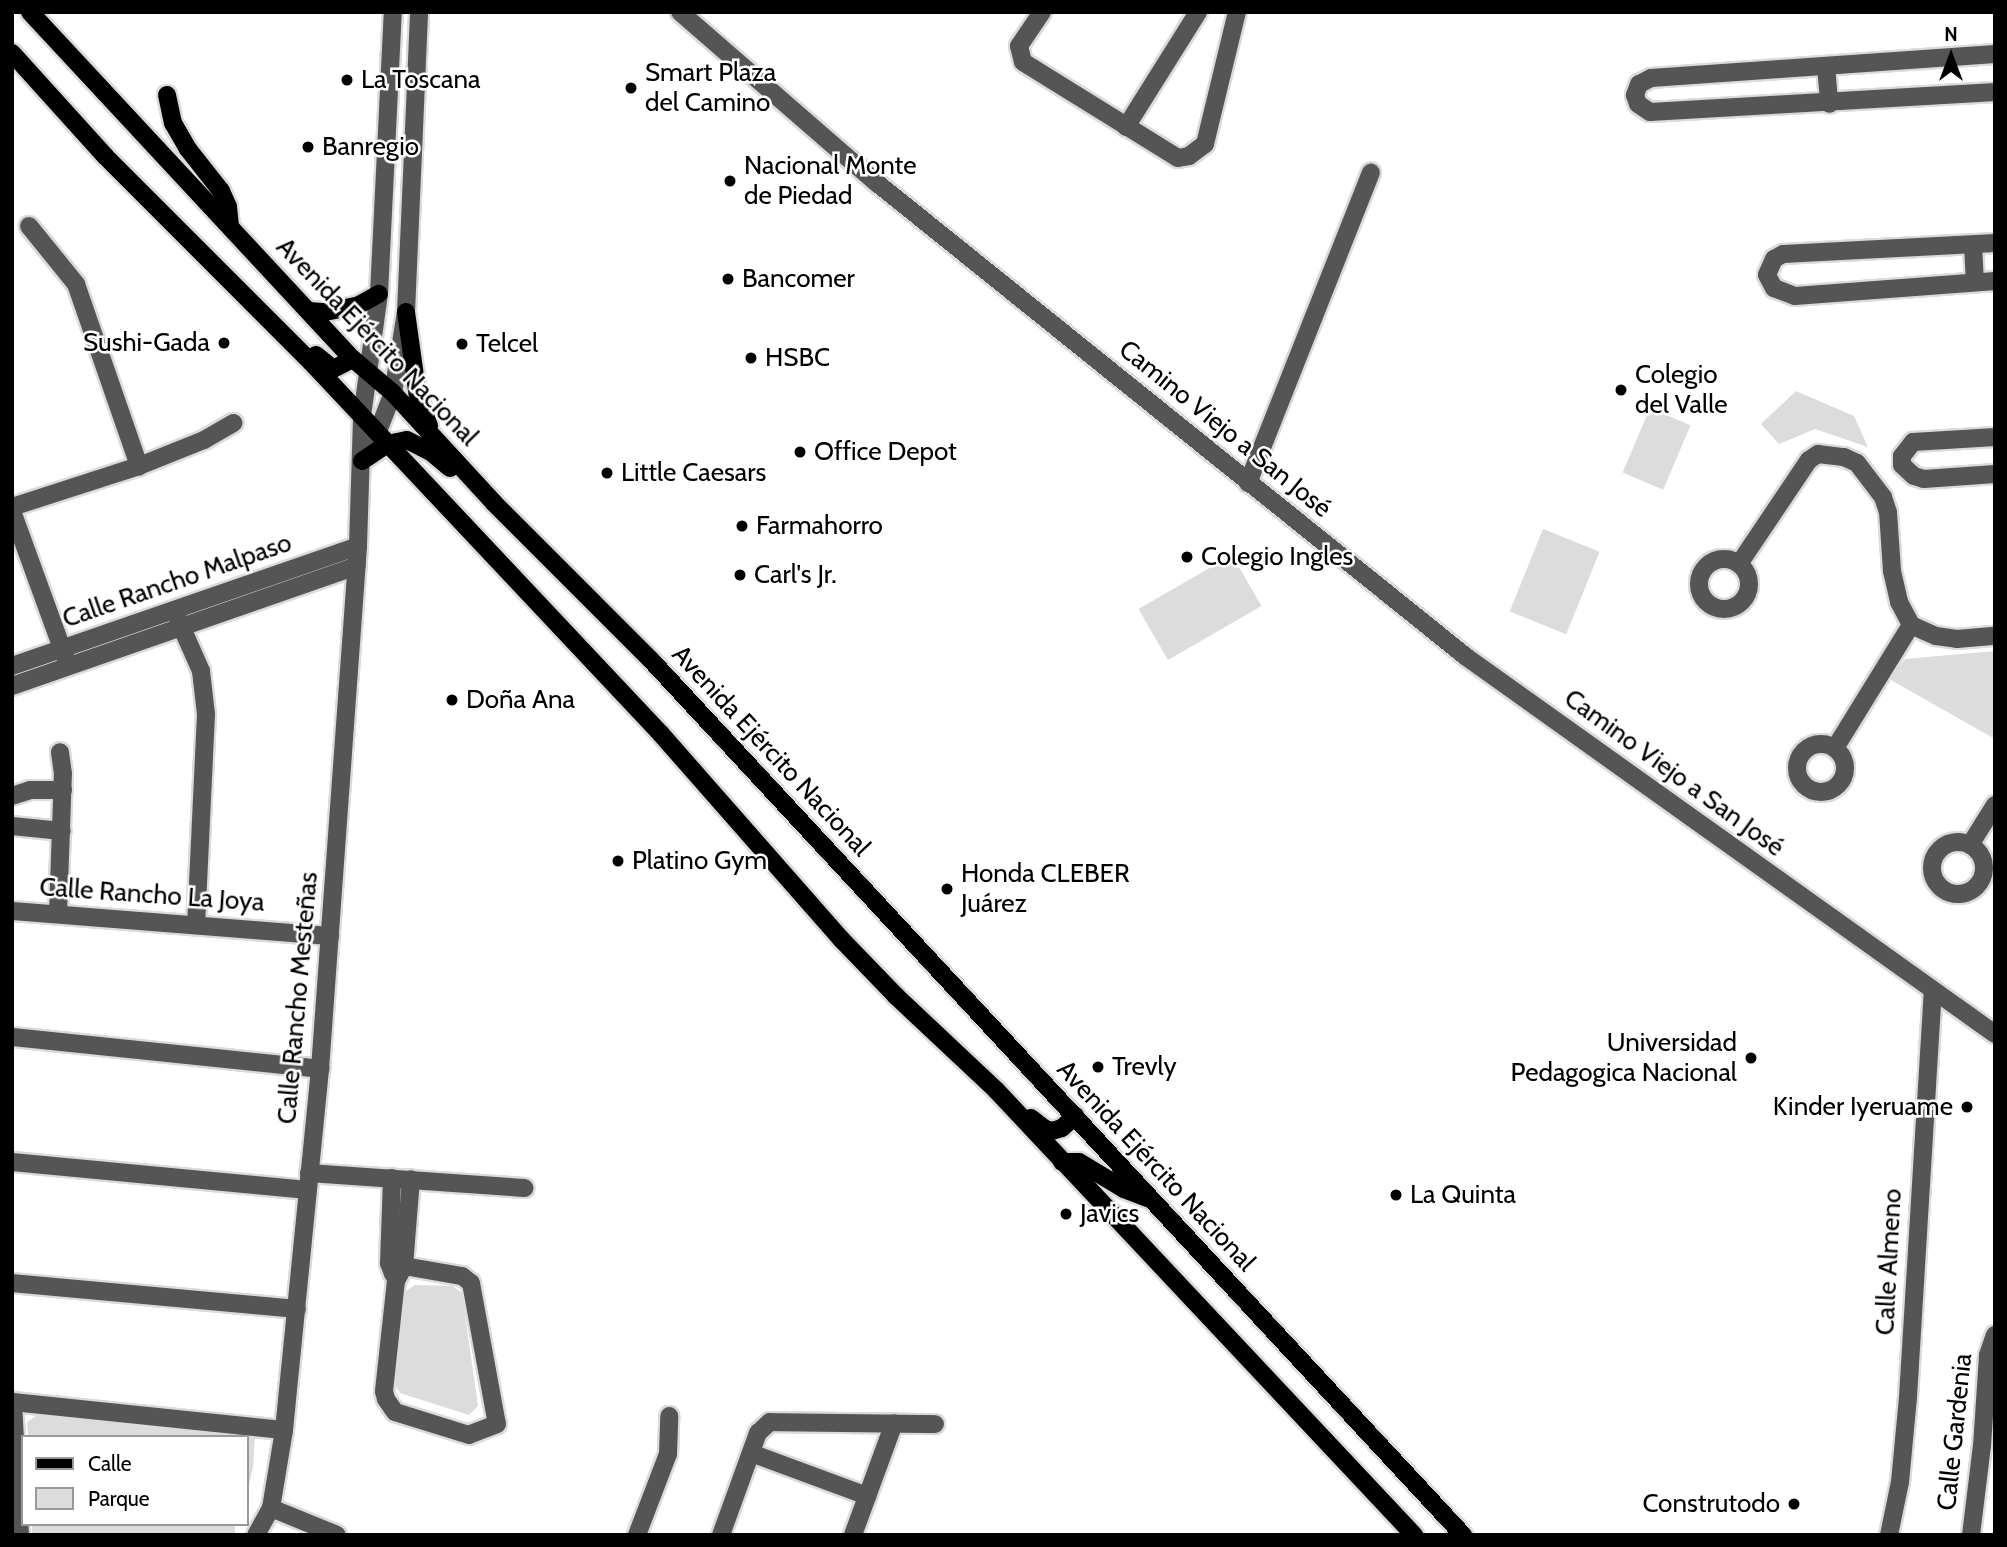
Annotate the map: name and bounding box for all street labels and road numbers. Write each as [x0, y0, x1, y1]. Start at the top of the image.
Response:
street label: Avenida Ejército Nacional [270, 232, 484, 452]
street label: Camino Viejo a San José [1113, 334, 1337, 524]
street label: Calle Rancho Malpaso [58, 527, 296, 635]
street label: Avenida Ejército Nacional [665, 639, 877, 863]
street label: Camino Viejo a San José [1558, 683, 1790, 863]
street label: Calle Rancho Mesteñas [271, 871, 325, 1125]
street label: Calle Rancho La Joya [38, 872, 266, 918]
street label: Avenida Ejército Nacional [1050, 1054, 1262, 1278]
street label: Calle Almeno [1870, 1188, 1908, 1336]
street label: Calle Gardenia [1931, 1352, 1979, 1512]

